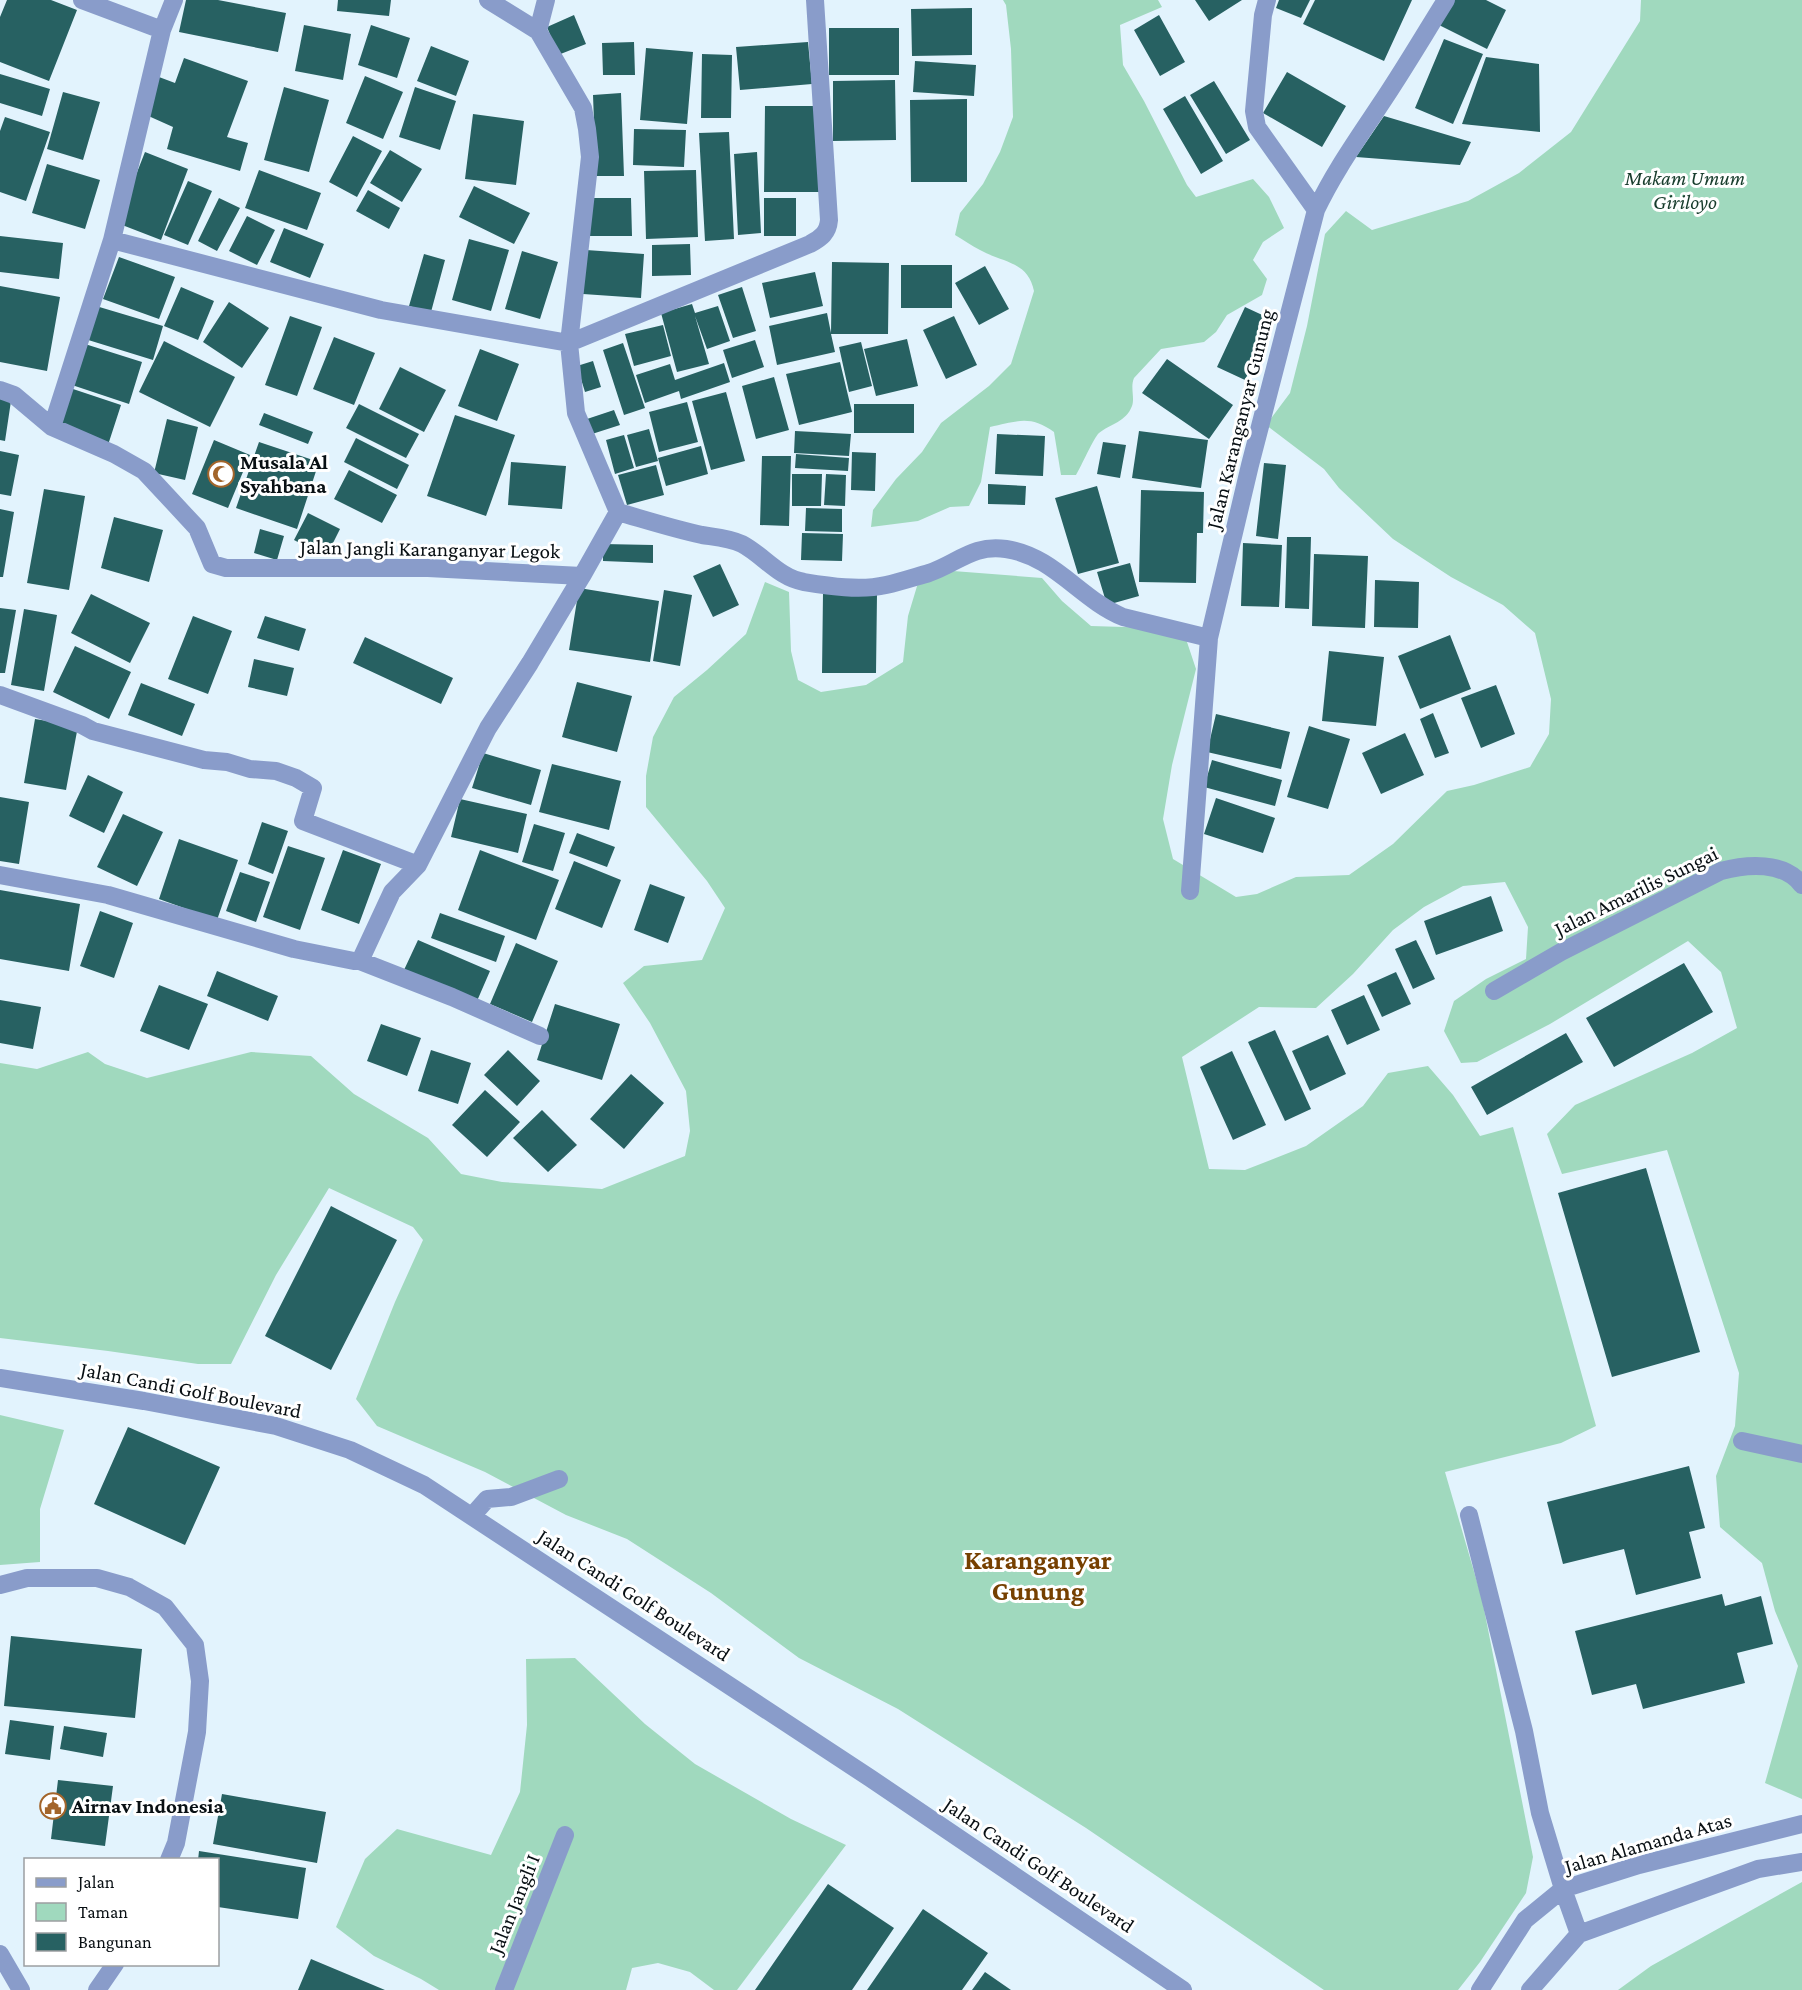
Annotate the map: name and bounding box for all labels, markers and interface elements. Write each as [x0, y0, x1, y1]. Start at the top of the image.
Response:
park label: Makam Umum Giriloyo [1624, 166, 1745, 214]
street label: Jalan Karanganyar Gunung [1201, 306, 1279, 533]
place label: Musala Al Syahbana [240, 450, 328, 498]
mosque icon: Musala Al Syahbana [206, 459, 236, 489]
street label: Jalan Jangli Karanganyar Legok [298, 535, 560, 563]
street label: Jalan Amarilis Sungai [1549, 841, 1722, 942]
street label: Jalan Candi Golf Boulevard [77, 1356, 304, 1423]
street label: Jalan Candi Golf Boulevard [532, 1523, 735, 1666]
district label: Karanganyar Gunung [964, 1545, 1112, 1606]
public building icon: Airnav Indonesia [38, 1791, 68, 1821]
street label: Jalan Candi Golf Boulevard [938, 1791, 1139, 1938]
place label: Airnav Indonesia [71, 1794, 224, 1818]
street label: Jalan Alamanda Atas [1560, 1808, 1734, 1879]
street label: Jalan Jangli I [482, 1851, 545, 1959]
legend [24, 1858, 219, 1966]
text: Jalan [76, 1872, 115, 1892]
text: Taman [78, 1902, 128, 1922]
text: Bangunan [78, 1932, 152, 1952]

